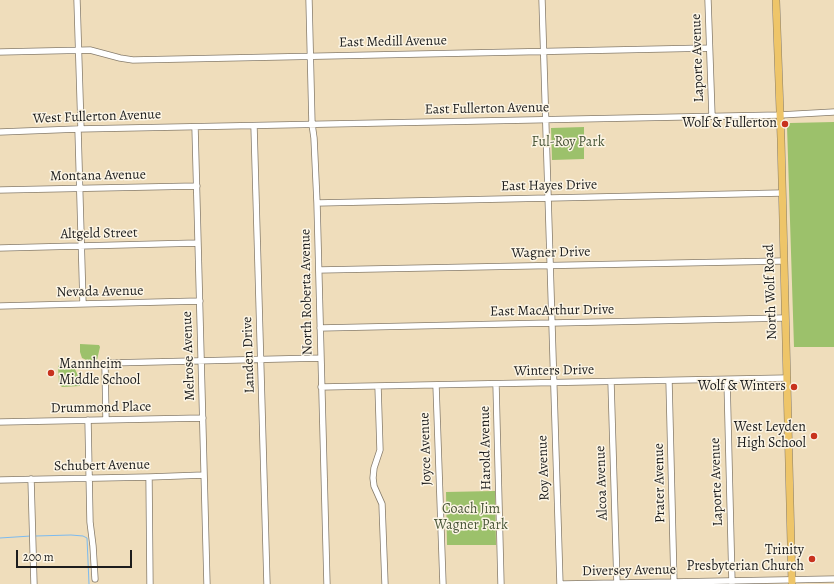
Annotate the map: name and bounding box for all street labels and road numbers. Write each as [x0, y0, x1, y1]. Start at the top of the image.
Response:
street label: Laporte Avenue [688, 13, 708, 103]
street label: East Medill Avenue [339, 33, 447, 51]
street label: East Fullerton Avenue [425, 100, 549, 118]
street label: West Fullerton Avenue [33, 106, 161, 128]
street label: Montana Avenue [50, 167, 146, 185]
street label: East Hayes Drive [501, 177, 597, 195]
street label: Altgeld Street [60, 225, 138, 243]
street label: North Roberta Avenue [297, 229, 317, 355]
street label: Wagner Drive [511, 244, 591, 262]
street label: North Wolf Road [761, 244, 781, 340]
street label: Nevada Avenue [56, 283, 144, 301]
street label: East MacArthur Drive [490, 302, 614, 320]
street label: Melrose Avenue [179, 311, 199, 401]
street label: Landen Drive [239, 316, 259, 394]
street label: Winters Drive [514, 362, 594, 380]
street label: Drummond Place [51, 399, 151, 417]
street label: Harold Avenue [477, 406, 495, 490]
street label: Joyce Avenue [416, 412, 436, 486]
street label: Roy Avenue [534, 435, 554, 501]
street label: Laporte Avenue [707, 437, 727, 527]
street label: Prater Avenue [651, 443, 669, 523]
street label: Alcoa Avenue [592, 445, 612, 521]
street label: Schubert Avenue [54, 457, 150, 475]
street label: Diversey Avenue [582, 562, 676, 580]

